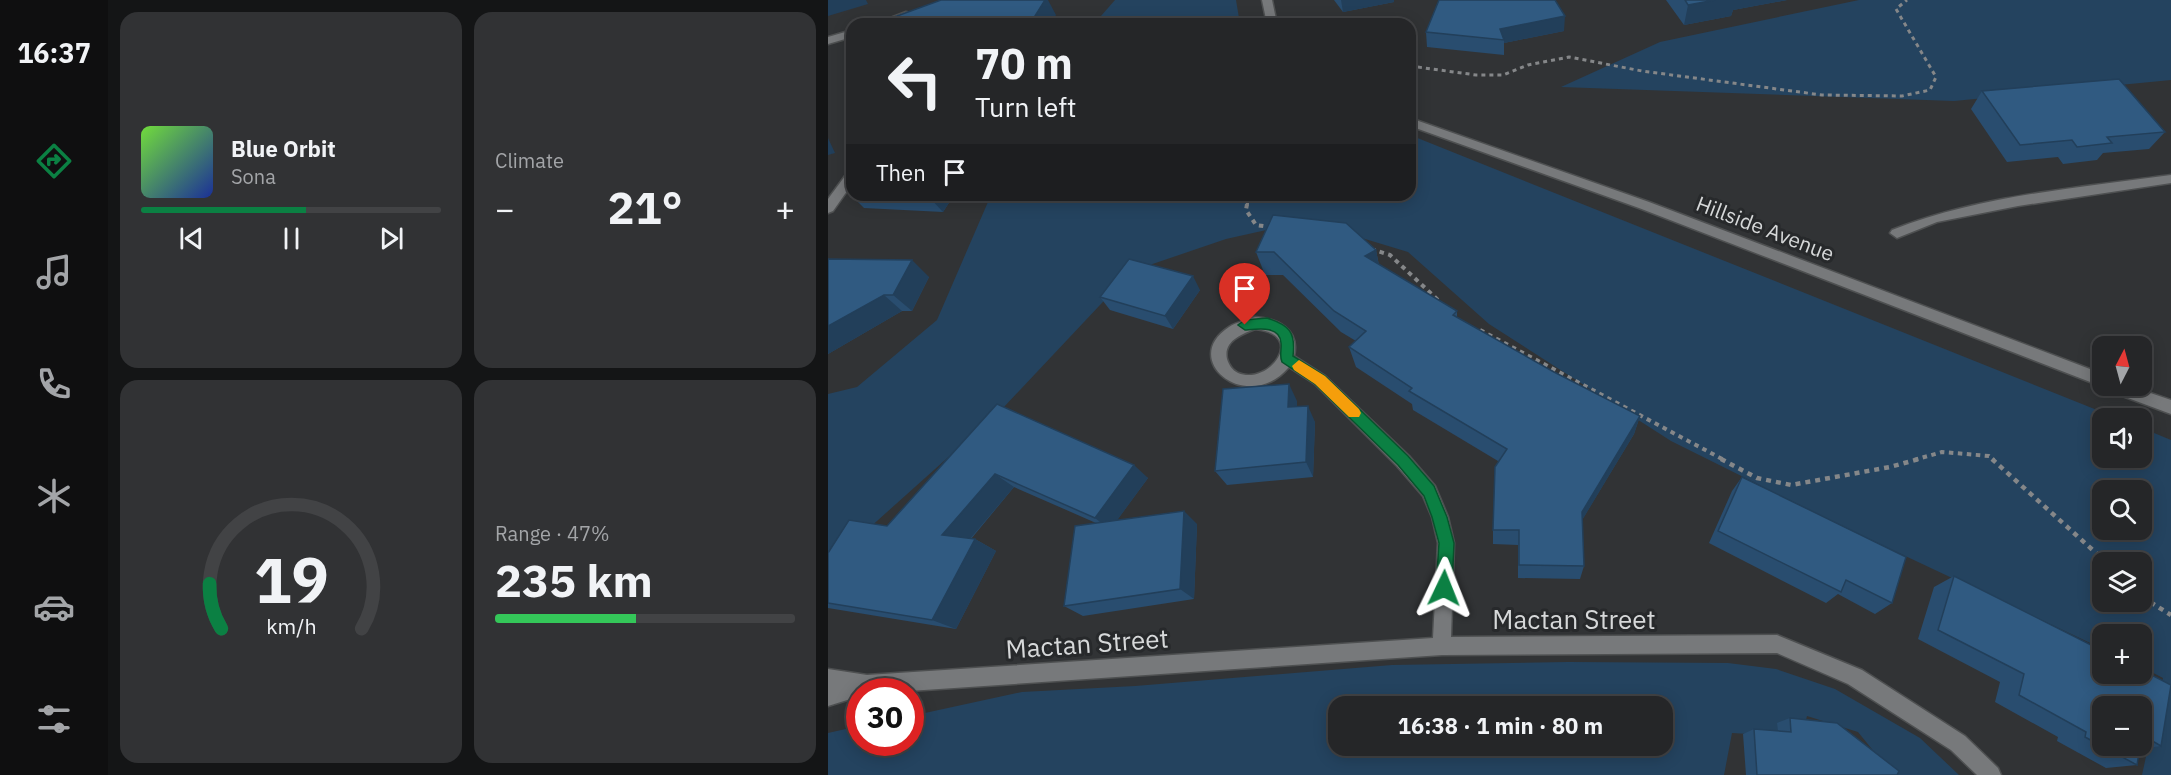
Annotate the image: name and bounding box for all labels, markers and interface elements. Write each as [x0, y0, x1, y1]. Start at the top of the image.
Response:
text: 16:37 [17, 35, 91, 70]
text: 70 m [975, 36, 1073, 91]
icon: left [876, 42, 954, 120]
text: Turn left [975, 89, 1076, 124]
text: Blue Orbit [231, 134, 336, 163]
icon: directions [33, 140, 75, 182]
text: Climate [495, 147, 564, 174]
icon: arrive [938, 156, 971, 189]
text: Then [876, 158, 926, 187]
text: Sona [231, 163, 276, 190]
text: 21° [607, 178, 683, 236]
text: − [495, 187, 515, 230]
text: + [775, 187, 795, 230]
street label: Hillside Avenue [1692, 189, 1838, 267]
icon: previous [175, 222, 208, 255]
icon: pause [275, 222, 308, 255]
icon: next [375, 222, 408, 255]
icon: music [33, 251, 75, 293]
pin [1219, 263, 1270, 325]
icon: arrive [1228, 272, 1261, 305]
north arrow [2092, 336, 2152, 396]
map controls [2092, 336, 2152, 756]
icon: phone [33, 363, 75, 405]
button: sound [2092, 408, 2152, 468]
icon: climate [33, 475, 75, 517]
button: search [2092, 480, 2152, 540]
text: Range · 47% [495, 520, 610, 547]
text: 19 [254, 539, 328, 620]
text: 235 km [495, 551, 653, 609]
button: layers [2092, 552, 2152, 612]
position arrow [1412, 556, 1476, 620]
icon: car [33, 586, 75, 628]
street label: Mactan Street [1492, 602, 1656, 636]
text: km/h [266, 612, 316, 640]
street label: Mactan Street [1004, 620, 1170, 666]
button: + [2092, 624, 2152, 684]
speed limit sign: 30 [846, 678, 924, 756]
button: − [2092, 696, 2152, 756]
icon: filters [33, 698, 75, 740]
text: 16:38 · 1 min · 80 m [1398, 711, 1603, 740]

